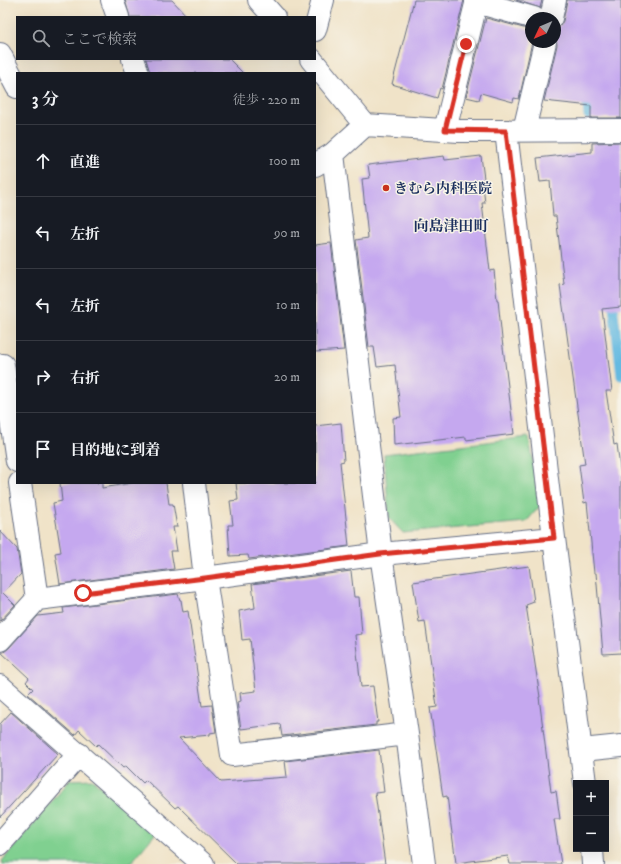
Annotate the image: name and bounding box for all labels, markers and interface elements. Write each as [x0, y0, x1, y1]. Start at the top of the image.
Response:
north arrow [525, 12, 561, 48]
search box [16, 16, 316, 60]
icon: search [30, 27, 52, 49]
text: ここで検索 [62, 30, 137, 49]
route end [457, 35, 475, 53]
text: 3 分 [32, 89, 59, 111]
text: 徒歩 · 220 m [233, 92, 300, 108]
icon: ahead [32, 150, 54, 172]
text: 直進 [70, 153, 100, 172]
text: 100 m [269, 153, 300, 169]
place label: きむら内科医院 [394, 180, 492, 198]
marker: きむら内科医院 [381, 183, 391, 193]
district label: 向島津田町 [413, 217, 489, 236]
icon: left [32, 222, 54, 244]
text: 左折 [70, 225, 100, 244]
text: 90 m [274, 225, 300, 241]
icon: left [32, 294, 54, 316]
text: 左折 [70, 297, 100, 316]
text: 10 m [276, 297, 300, 313]
icon: right [32, 366, 54, 388]
text: 右折 [70, 369, 100, 388]
text: 20 m [274, 369, 300, 385]
icon: arrive [32, 438, 54, 460]
text: 目的地に到着 [70, 441, 160, 460]
route start [74, 584, 92, 602]
map controls [573, 780, 609, 852]
button: + [573, 780, 609, 816]
button: − [573, 816, 609, 852]

